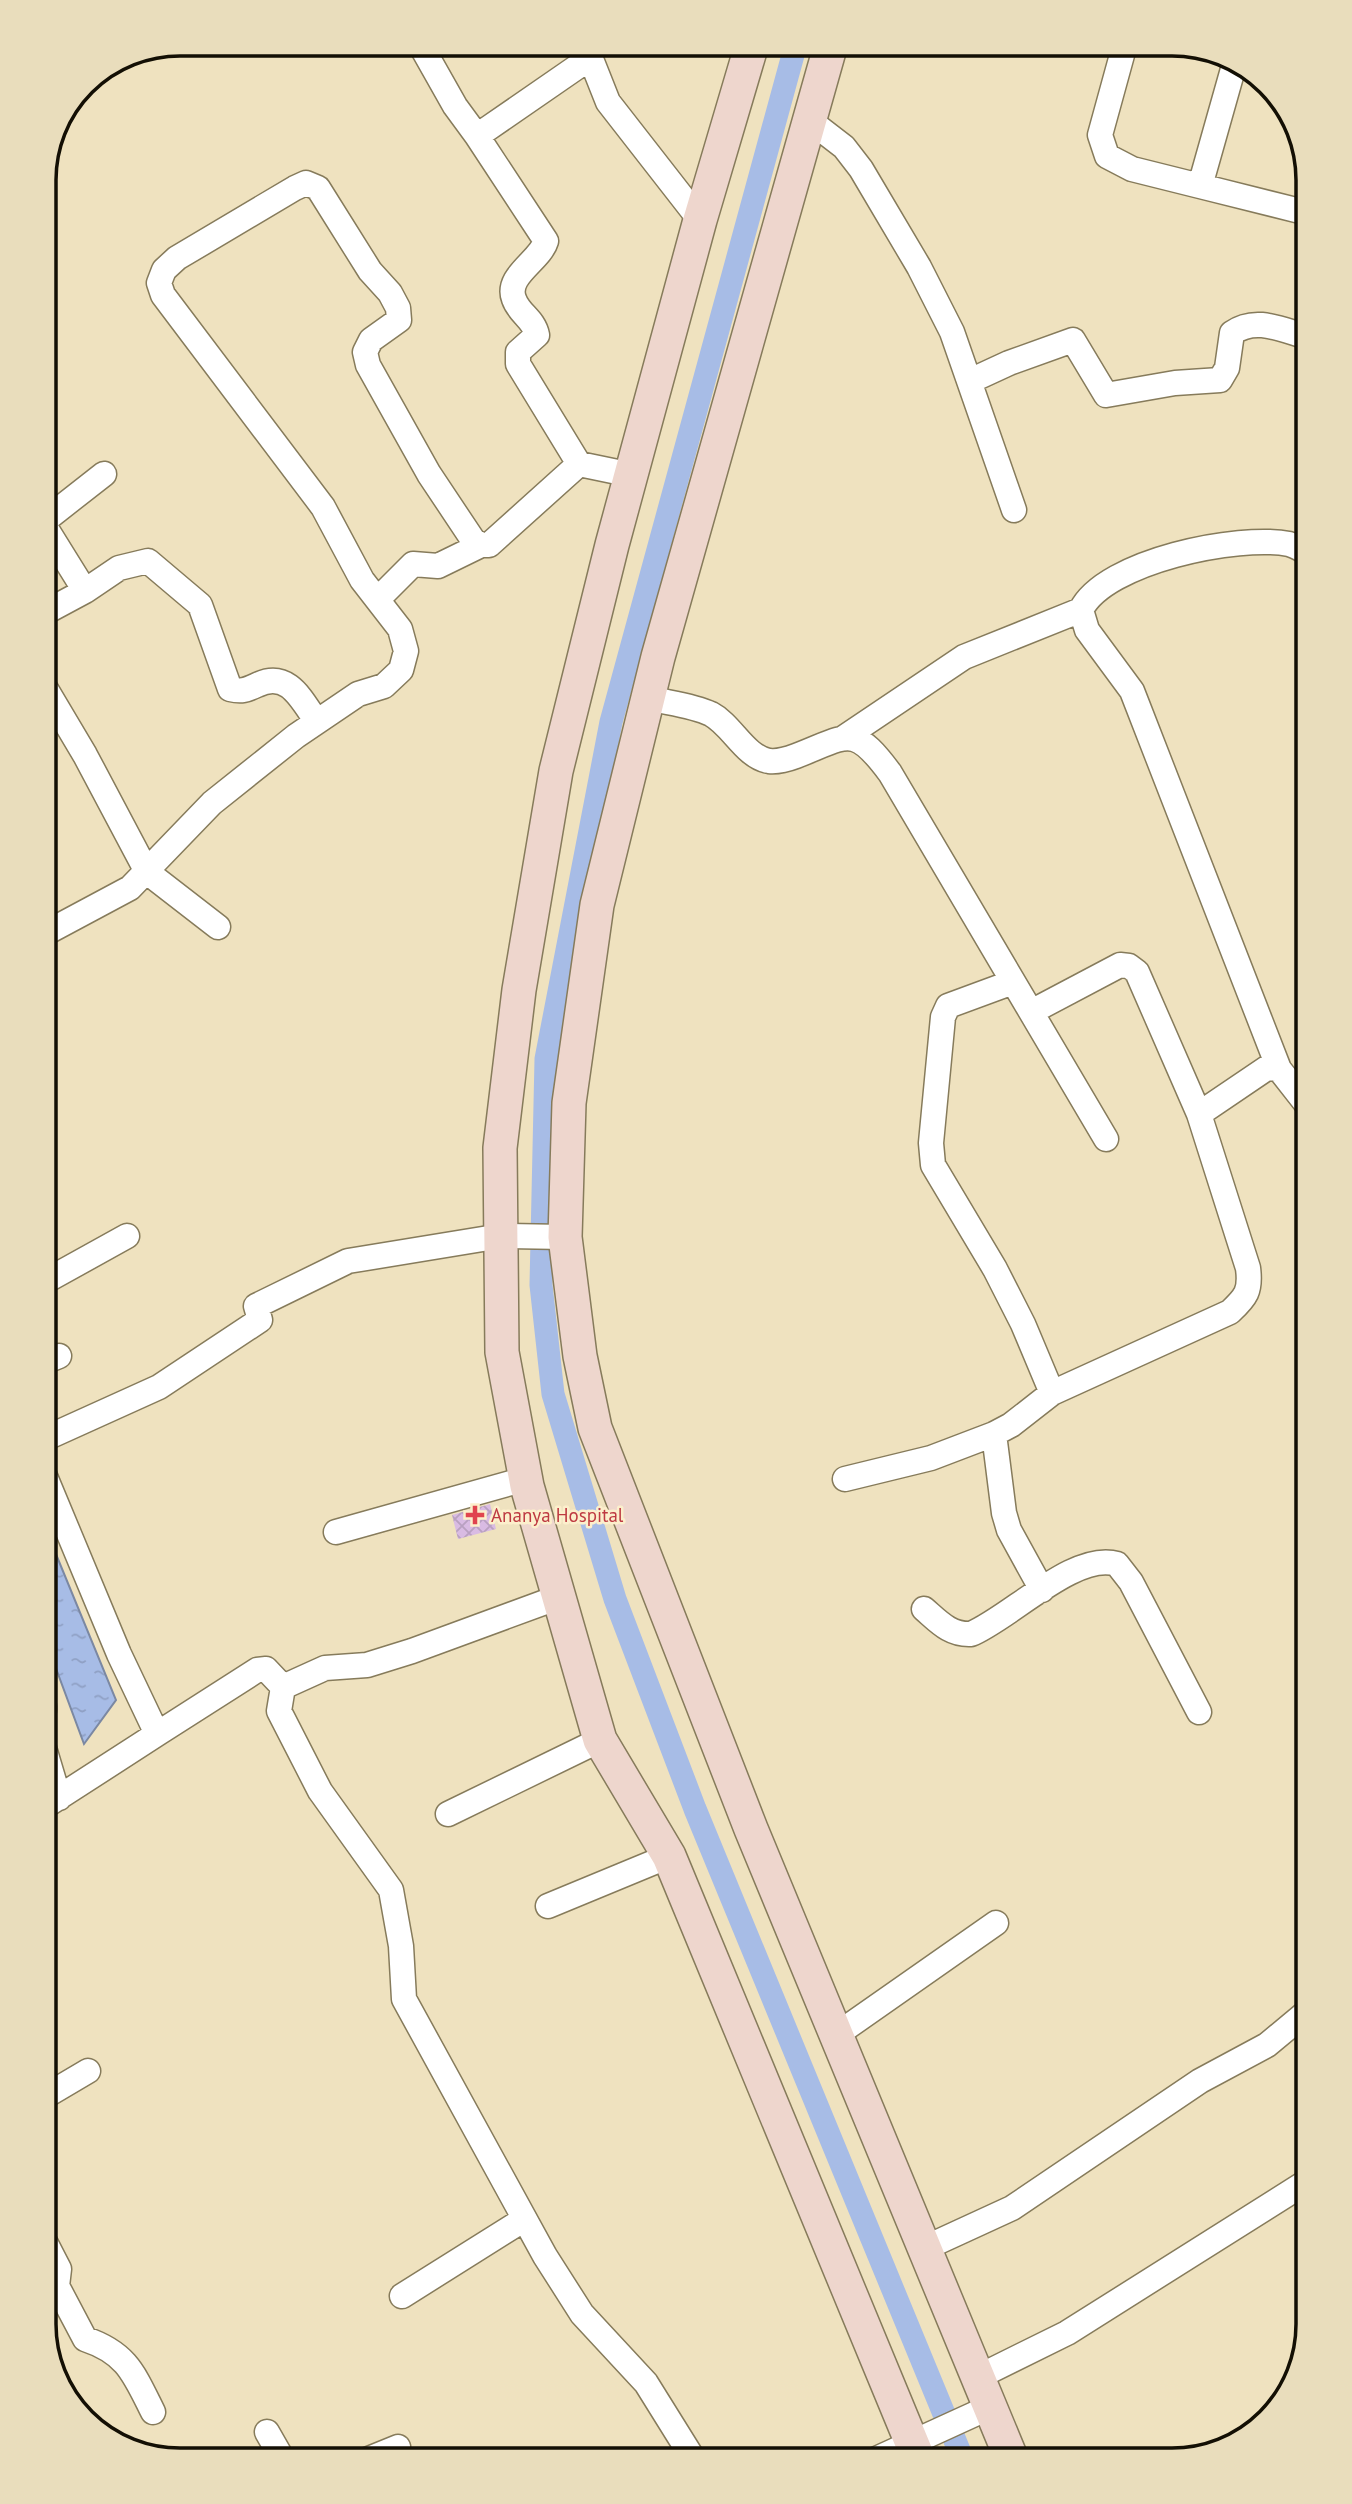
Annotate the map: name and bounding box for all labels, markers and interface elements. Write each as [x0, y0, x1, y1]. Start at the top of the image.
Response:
place label: Ananya Hospital [491, 1503, 624, 1527]
marker: Ananya Hospital [465, 1505, 485, 1525]

